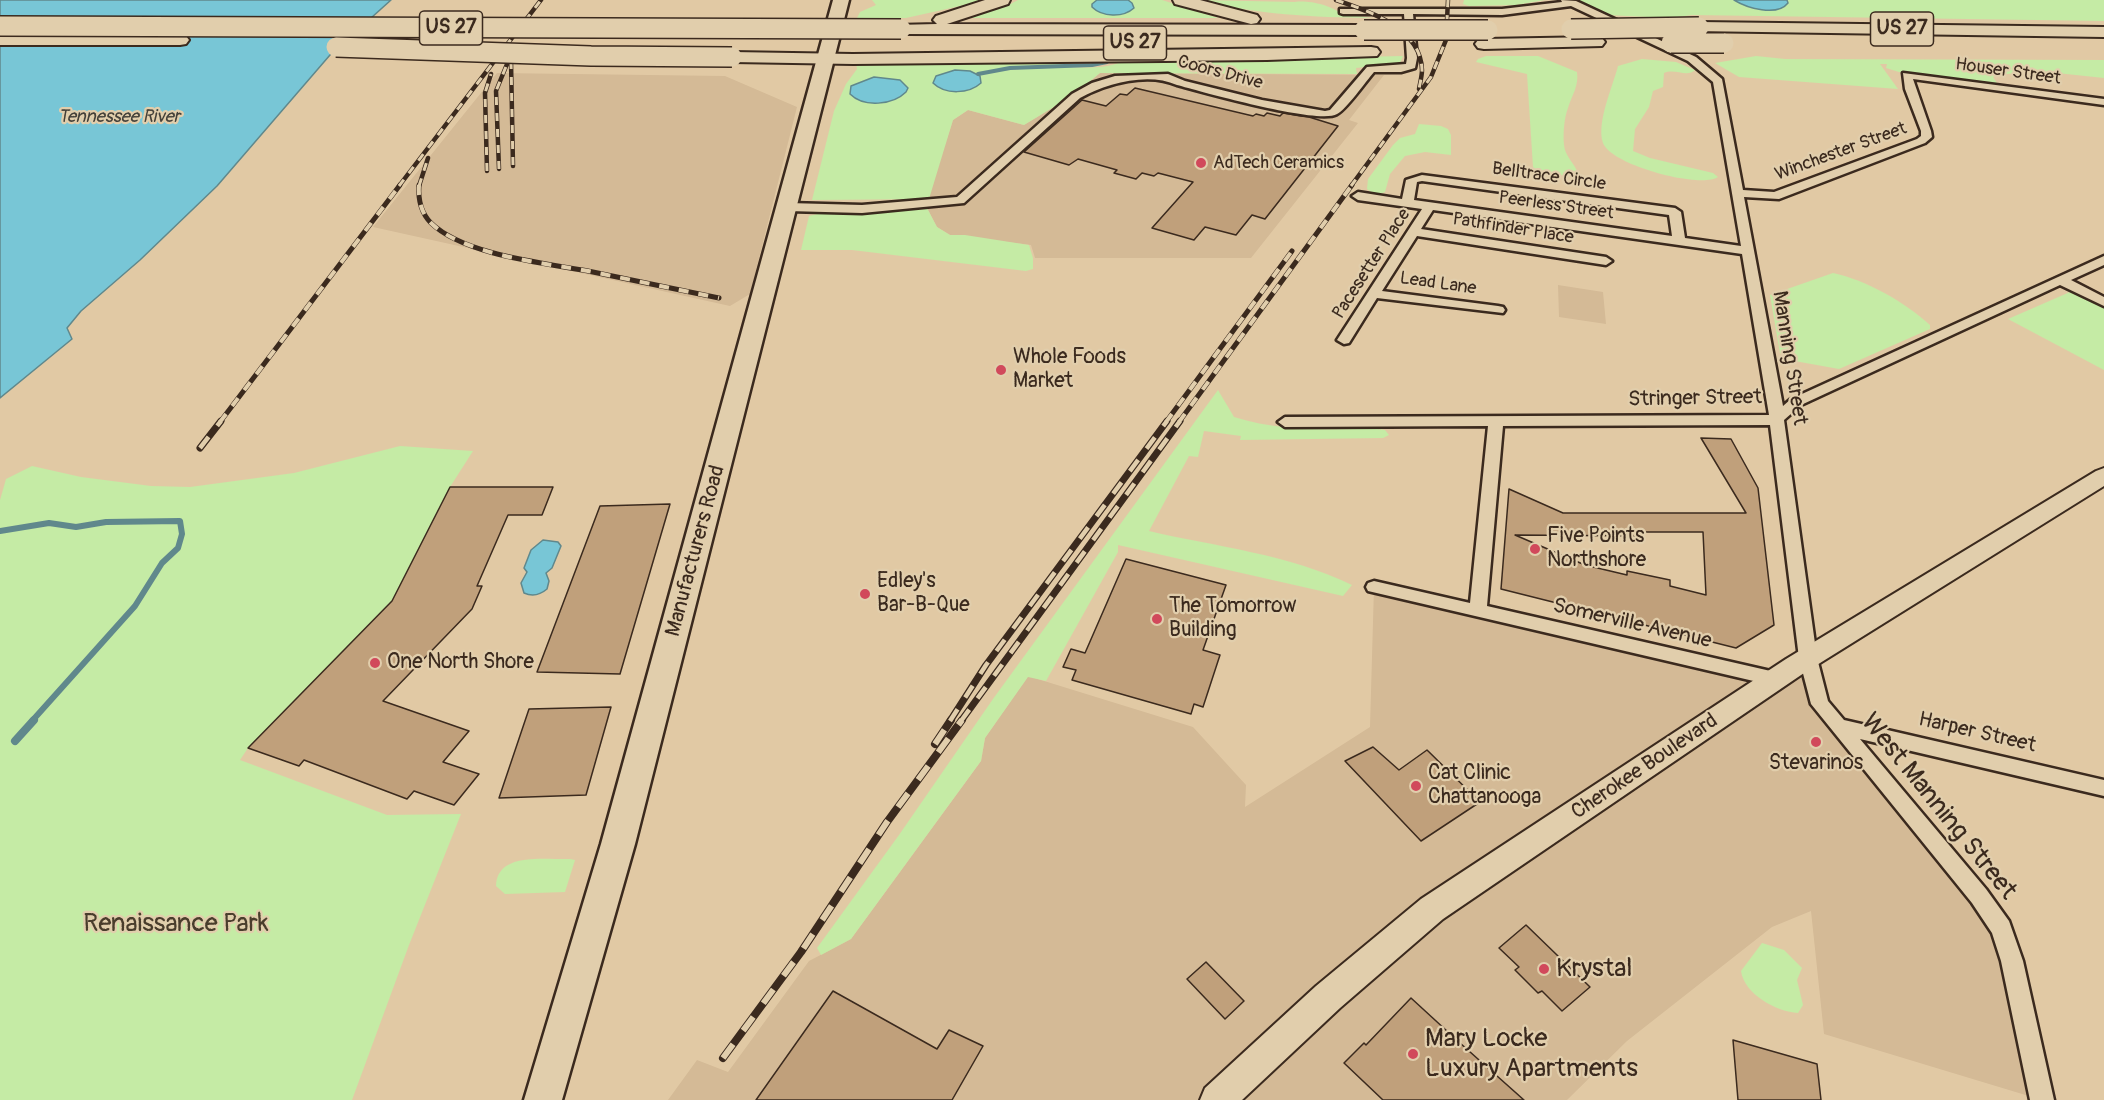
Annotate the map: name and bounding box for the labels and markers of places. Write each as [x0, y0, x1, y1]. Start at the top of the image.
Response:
place label: AdTech Ceramics [1213, 152, 1344, 174]
marker: AdTech Ceramics [1194, 156, 1208, 170]
place label: Whole Foods Market [1013, 345, 1126, 395]
marker: Whole Foods Market [994, 363, 1008, 377]
place label: Five Points Northshore [1547, 524, 1646, 574]
marker: Five Points Northshore [1528, 542, 1542, 556]
place label: Edley's Bar-B-Que [877, 569, 970, 619]
marker: Edley's Bar-B-Que [858, 587, 872, 601]
place label: The Tomorrow Building [1169, 594, 1297, 644]
marker: The Tomorrow Building [1150, 612, 1164, 626]
place label: One North Shore [387, 650, 534, 676]
marker: One North Shore [368, 656, 382, 670]
marker: Stevarinos [1809, 735, 1823, 749]
place label: Stevarinos [1769, 751, 1863, 777]
place label: Cat Clinic Chattanooga [1428, 761, 1541, 811]
marker: Cat Clinic Chattanooga [1409, 779, 1423, 793]
place label: Krystal [1556, 953, 1632, 985]
marker: Krystal [1537, 962, 1551, 976]
place label: Mary Locke Luxury Apartments [1425, 1023, 1638, 1084]
marker: Mary Locke Luxury Apartments [1406, 1047, 1420, 1061]

